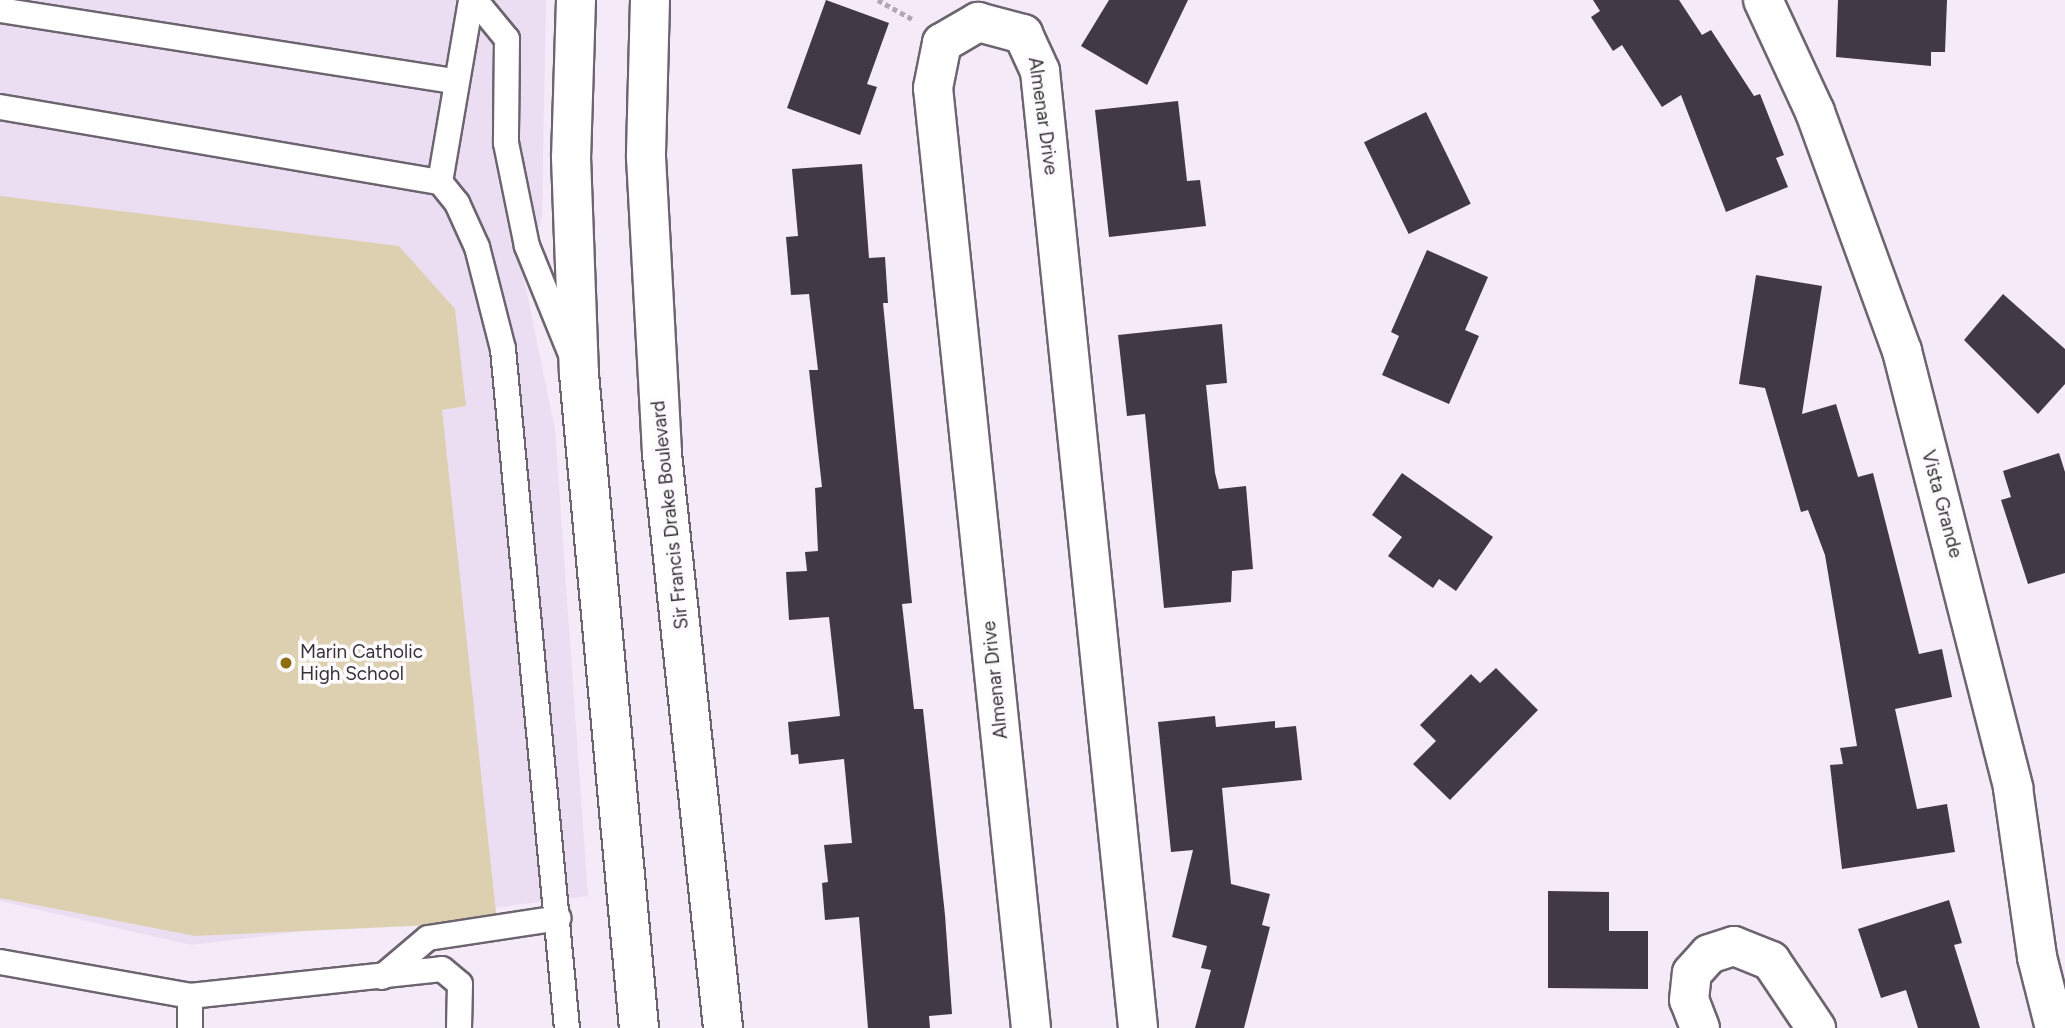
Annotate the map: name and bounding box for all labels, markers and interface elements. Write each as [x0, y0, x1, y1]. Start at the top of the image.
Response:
street label: Almenar Drive [1023, 56, 1063, 176]
street label: Sir Francis Drake Boulevard [647, 399, 693, 631]
street label: Vista Grande [1917, 448, 1967, 560]
street label: Almenar Drive [977, 620, 1013, 740]
place label: Marin Catholic High School [300, 641, 423, 685]
marker: Marin Catholic High School [278, 655, 294, 671]

